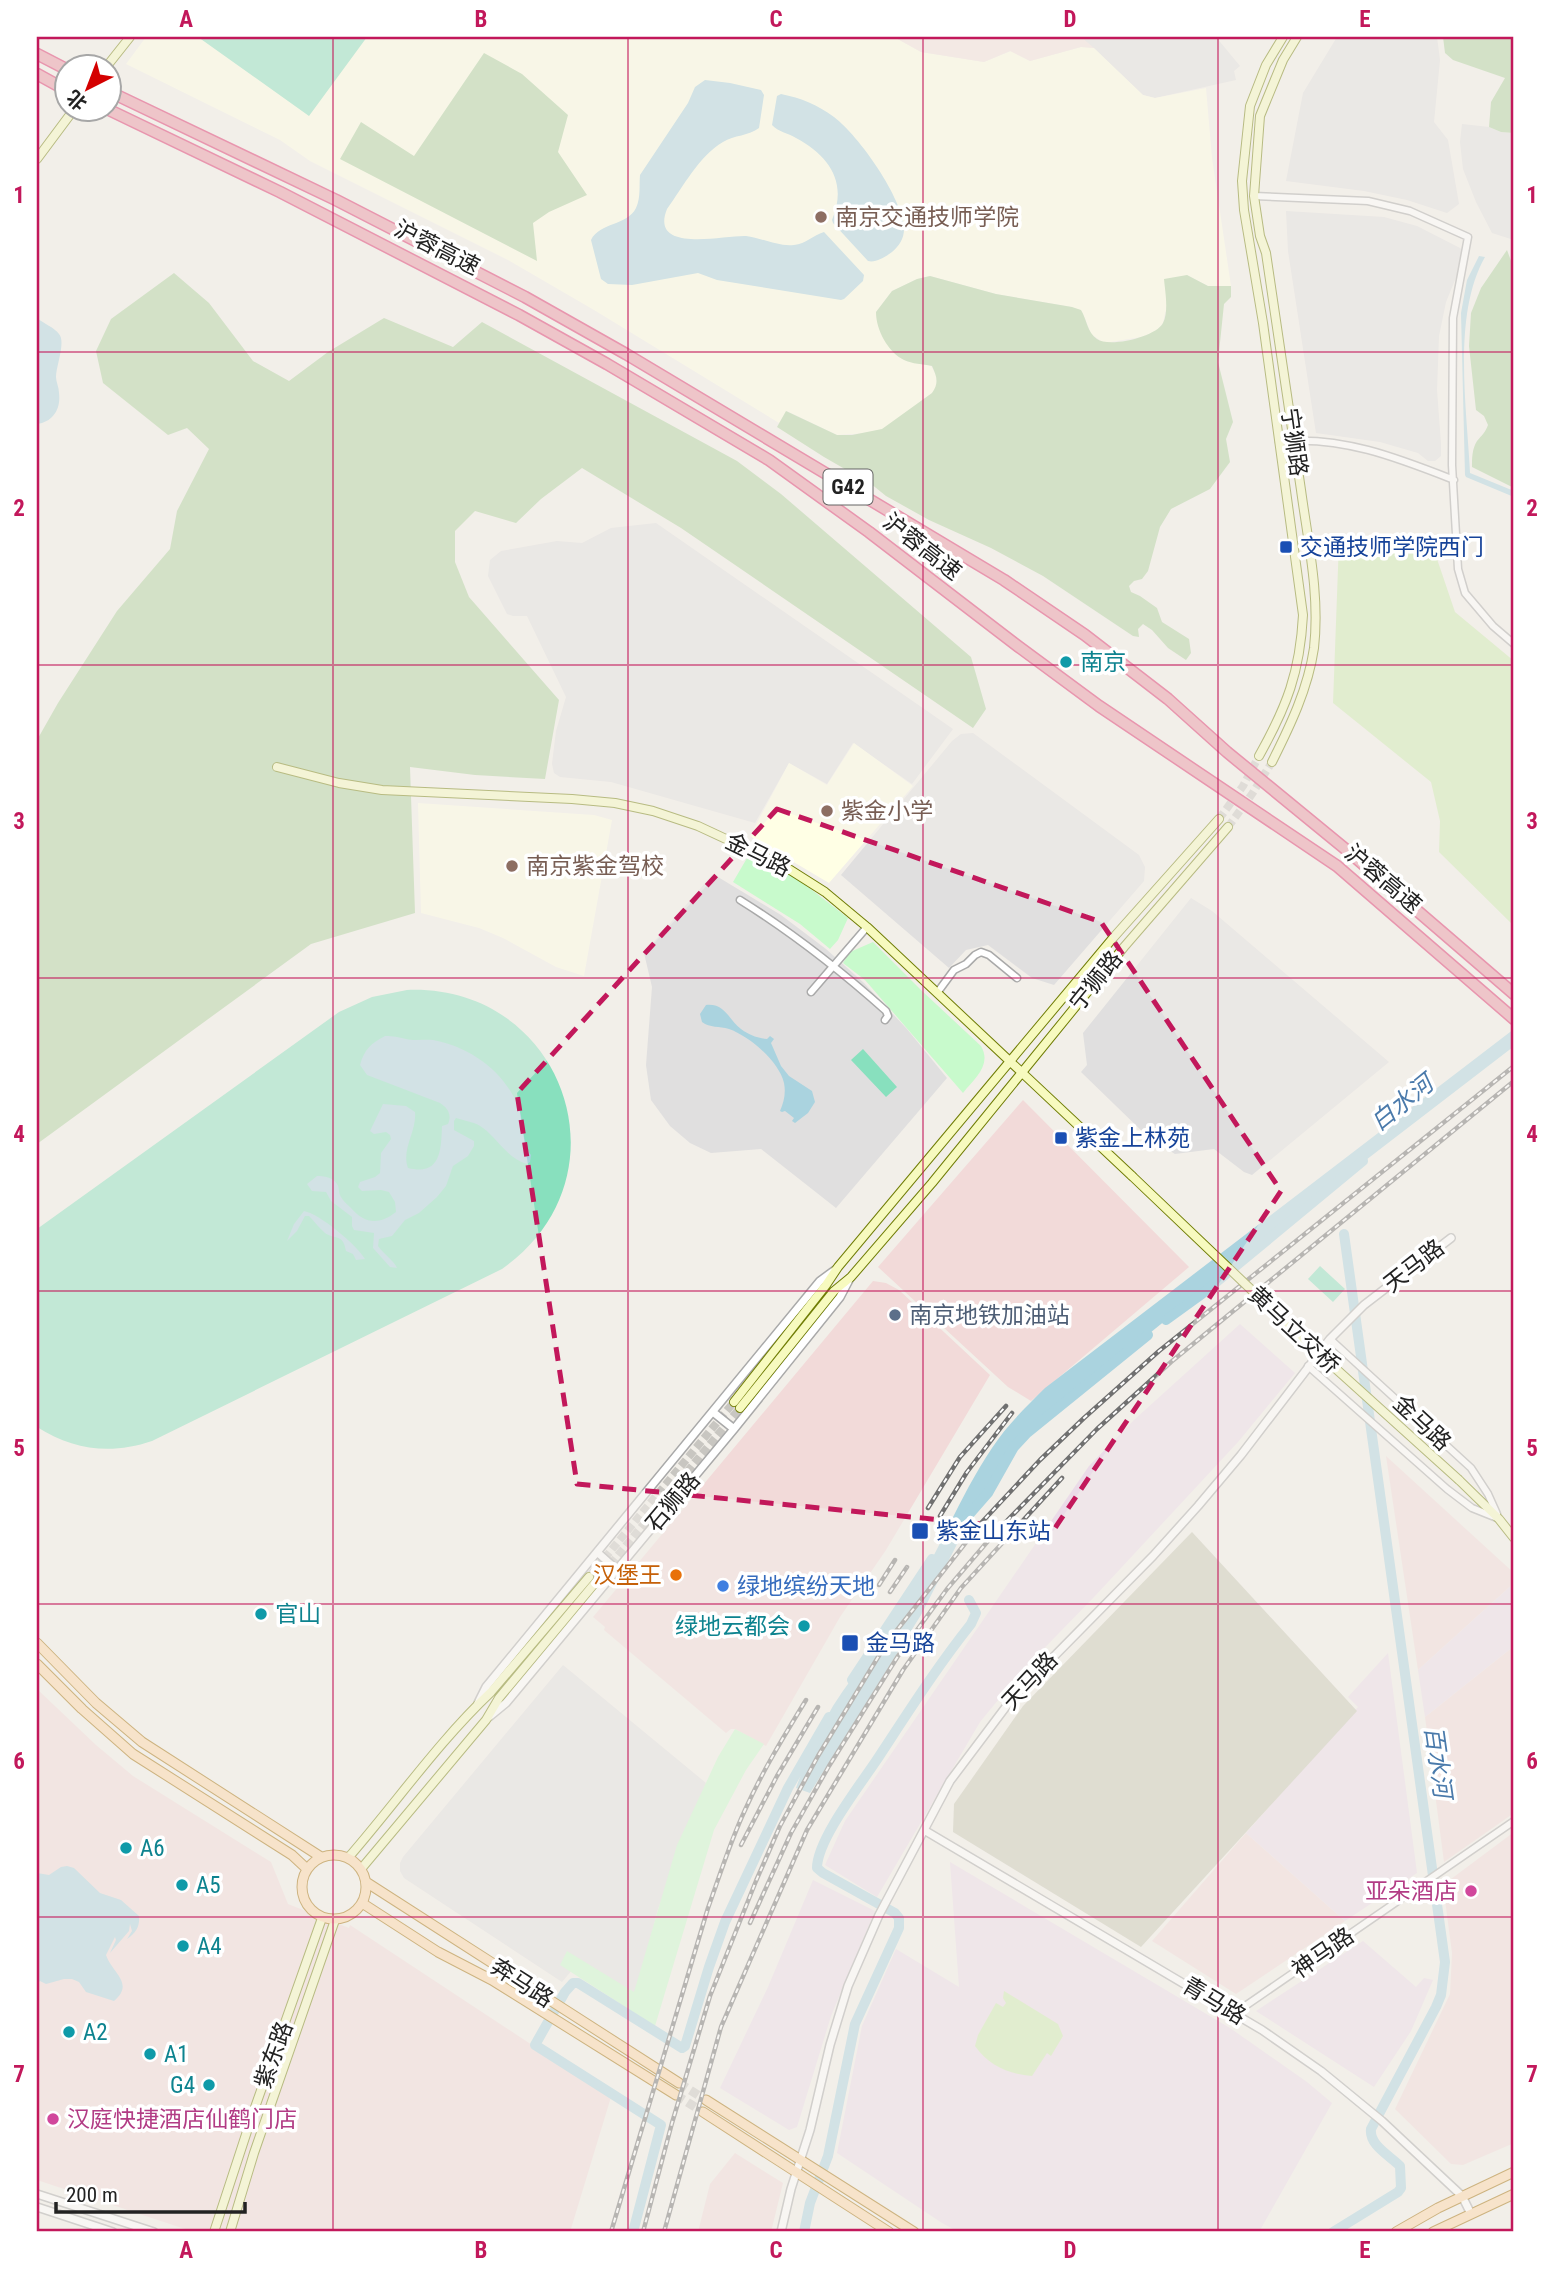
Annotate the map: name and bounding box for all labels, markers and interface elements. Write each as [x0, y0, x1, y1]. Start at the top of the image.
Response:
text: A [179, 6, 193, 33]
text: B [475, 6, 487, 33]
text: C [769, 6, 783, 33]
text: D [1064, 6, 1077, 33]
text: E [1359, 6, 1371, 33]
north arrow [52, 52, 122, 122]
text: 北 [62, 85, 92, 115]
text: 1 [13, 182, 25, 209]
text: 1 [1526, 182, 1538, 209]
place label: 南京交通技师学院 [835, 204, 1019, 231]
marker: 南京交通技师学院 [813, 209, 829, 225]
street label: 沪蓉高速 [390, 215, 484, 281]
street label: 宁狮路 [1276, 406, 1312, 478]
road number: G42 [824, 470, 872, 504]
text: 2 [13, 495, 25, 522]
text: 2 [1526, 495, 1538, 522]
street label: 沪蓉高速 [877, 508, 967, 586]
place label: 交通技师学院西门 [1300, 534, 1484, 561]
marker: 交通技师学院西门 [1278, 539, 1294, 555]
place label: 南京 [1080, 649, 1126, 676]
marker: 南京 [1058, 654, 1074, 670]
place label: 紫金小学 [841, 798, 933, 825]
marker: 紫金小学 [819, 803, 835, 819]
text: 3 [13, 808, 25, 835]
text: 3 [1526, 808, 1538, 835]
street label: 金马路 [721, 828, 795, 882]
street label: 沪蓉高速 [1339, 839, 1427, 919]
place label: 南京紫金驾校 [526, 853, 664, 880]
marker: 南京紫金驾校 [504, 858, 520, 874]
street label: 宁狮路 [1064, 946, 1128, 1016]
water label: 白水河 [1365, 1067, 1442, 1137]
text: 4 [13, 1121, 25, 1148]
text: 4 [1526, 1121, 1538, 1148]
place label: 紫金上林苑 [1075, 1125, 1190, 1152]
marker: 紫金上林苑 [1053, 1130, 1069, 1146]
street label: 天马路 [1379, 1234, 1449, 1298]
street label: 黄马立交桥 [1243, 1281, 1345, 1379]
place label: 南京地铁加油站 [909, 1302, 1070, 1329]
marker: 南京地铁加油站 [887, 1307, 903, 1323]
street label: 金马路 [1388, 1390, 1456, 1456]
text: 5 [13, 1435, 25, 1462]
text: 5 [1526, 1435, 1538, 1462]
street label: 石狮路 [640, 1467, 706, 1537]
place label: 紫金山东站 [936, 1518, 1051, 1545]
marker: 紫金山东站 [910, 1521, 930, 1541]
place label: 汉堡王 [593, 1562, 662, 1589]
marker: 汉堡王 [668, 1567, 684, 1583]
place label: 绿地缤纷天地 [737, 1573, 875, 1600]
marker: 绿地缤纷天地 [715, 1578, 731, 1594]
place label: 官山 [275, 1601, 321, 1628]
marker: 官山 [253, 1606, 269, 1622]
place label: 绿地云都会 [675, 1613, 790, 1640]
marker: 绿地云都会 [796, 1618, 812, 1634]
place label: 金马路 [866, 1630, 935, 1657]
marker: 金马路 [840, 1633, 860, 1653]
street label: 天马路 [997, 1647, 1063, 1715]
water label: 百水河 [1419, 1724, 1457, 1804]
text: 6 [13, 1748, 25, 1775]
text: 6 [1526, 1748, 1538, 1775]
place label: A6 [140, 1835, 165, 1862]
marker: A6 [118, 1840, 134, 1856]
place label: A5 [196, 1872, 221, 1899]
marker: A5 [174, 1877, 190, 1893]
place label: 亚朵酒店 [1365, 1878, 1457, 1905]
marker: 亚朵酒店 [1463, 1883, 1479, 1899]
street label: 神马路 [1287, 1922, 1359, 1984]
place label: A4 [197, 1933, 222, 1960]
marker: A4 [175, 1938, 191, 1954]
street label: 奔马路 [486, 1953, 558, 2013]
street label: 青马路 [1177, 1972, 1251, 2030]
street label: 紫东路 [250, 2018, 298, 2092]
place label: A2 [83, 2019, 108, 2046]
marker: A2 [61, 2024, 77, 2040]
place label: A1 [164, 2041, 189, 2068]
marker: A1 [142, 2046, 158, 2062]
text: 7 [13, 2061, 25, 2088]
text: 7 [1526, 2061, 1538, 2088]
place label: G4 [170, 2072, 195, 2099]
marker: G4 [201, 2077, 217, 2093]
place label: 汉庭快捷酒店仙鹤门店 [67, 2106, 297, 2133]
marker: 汉庭快捷酒店仙鹤门店 [45, 2111, 61, 2127]
scale bar [56, 2171, 245, 2215]
text: 200 m [66, 2183, 118, 2207]
text: A [179, 2237, 193, 2264]
text: B [475, 2237, 487, 2264]
text: C [769, 2237, 783, 2264]
text: D [1064, 2237, 1077, 2264]
text: E [1359, 2237, 1371, 2264]

